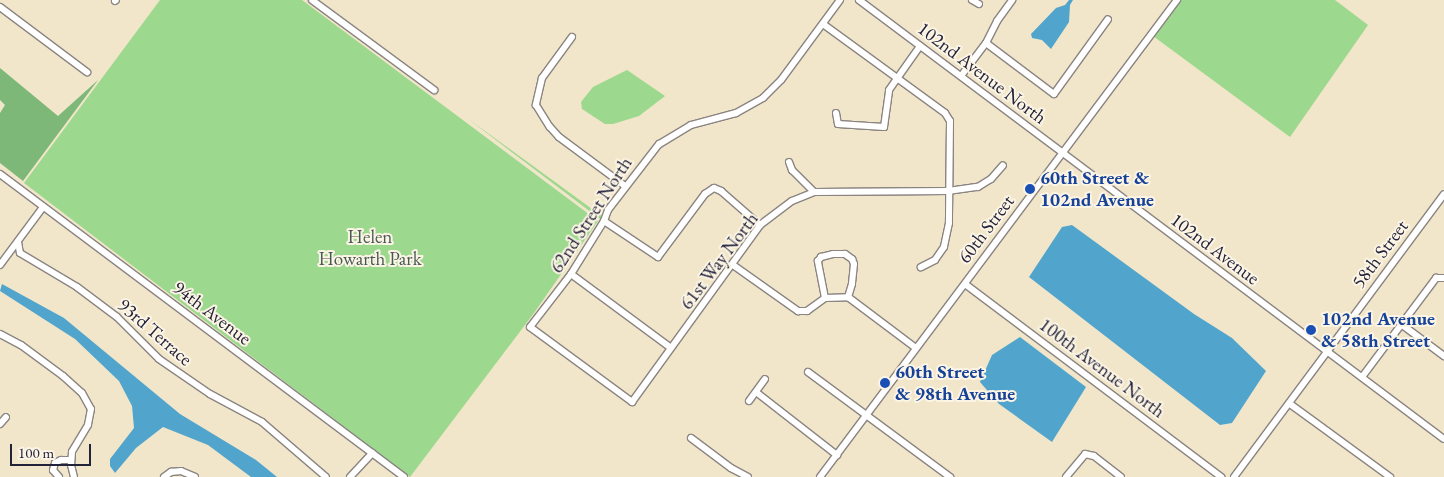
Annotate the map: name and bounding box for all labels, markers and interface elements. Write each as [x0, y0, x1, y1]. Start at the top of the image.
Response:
street label: 102nd Avenue North [913, 17, 1051, 129]
street label: 62nd Street North [545, 153, 637, 277]
place label: 60th Street & 102nd Avenue [1040, 167, 1154, 211]
marker: 60th Street & 102nd Avenue [1024, 183, 1036, 195]
street label: 60th Street [953, 190, 1019, 268]
street label: 61st Way North [675, 208, 763, 314]
street label: 102nd Avenue [1166, 208, 1264, 290]
street label: 58th Street [1347, 215, 1413, 293]
park label: Helen Howarth Park [318, 226, 422, 270]
street label: 94th Avenue [168, 276, 256, 350]
street label: 93rd Terrace [113, 293, 197, 371]
place label: 102nd Avenue & 58th Street [1321, 308, 1435, 352]
street label: 100th Avenue North [1035, 313, 1169, 423]
marker: 102nd Avenue & 58th Street [1305, 324, 1317, 336]
place label: 60th Street & 98th Avenue [895, 361, 1015, 405]
marker: 60th Street & 98th Avenue [879, 377, 891, 389]
scale bar [12, 434, 94, 466]
text: 100 m [18, 443, 54, 462]

